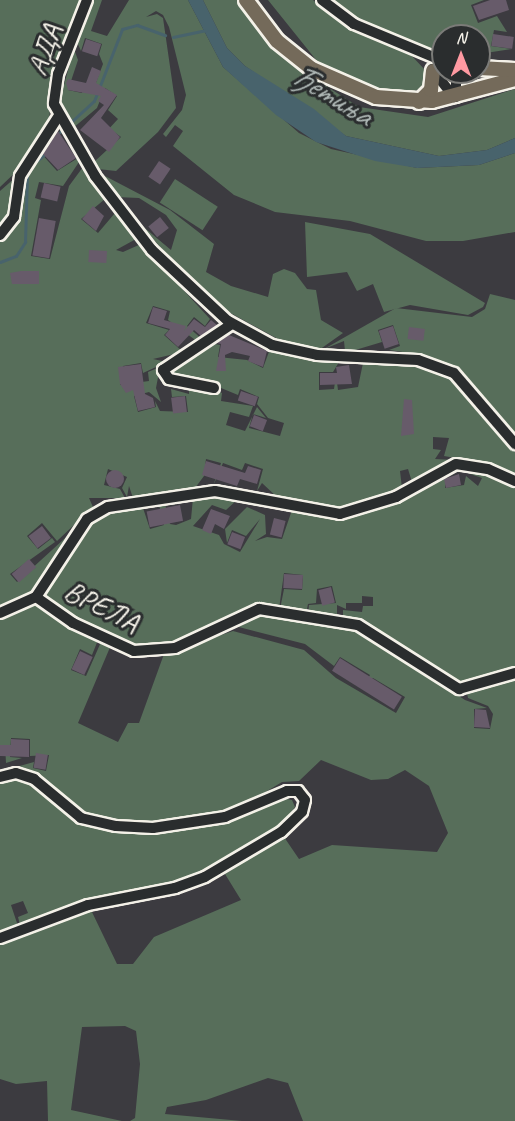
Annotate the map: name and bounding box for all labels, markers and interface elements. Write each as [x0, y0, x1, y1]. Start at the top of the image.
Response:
street label: АДА [19, 20, 69, 80]
north arrow [431, 24, 491, 84]
text: N [456, 28, 466, 48]
water label: Ђетиња [283, 56, 379, 134]
street label: ВРЕЛА [59, 572, 145, 640]

